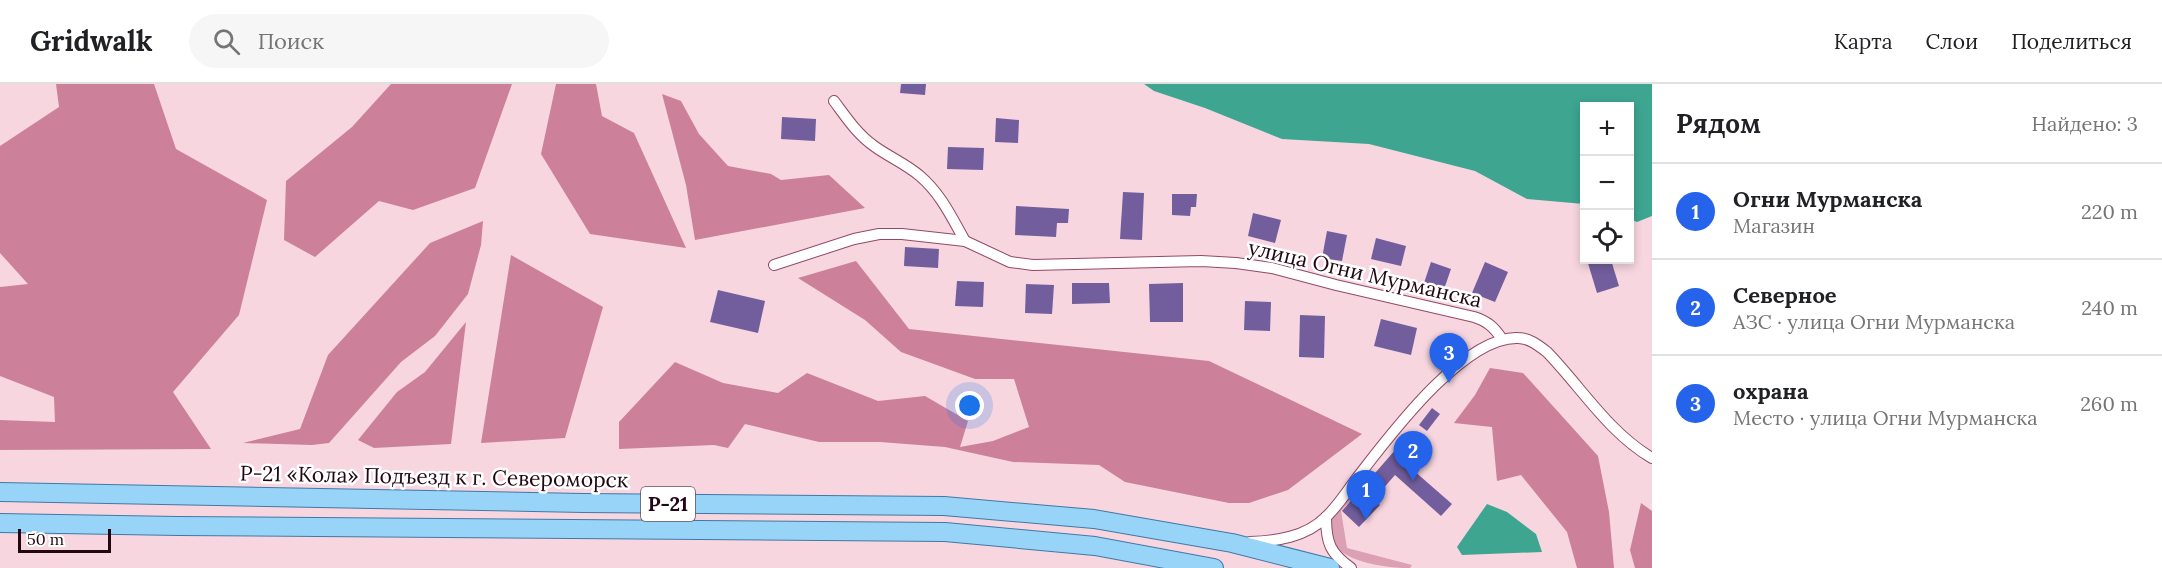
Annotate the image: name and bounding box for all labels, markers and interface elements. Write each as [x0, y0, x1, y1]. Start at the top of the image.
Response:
search box [189, 14, 609, 68]
text: Gridwalk [30, 23, 153, 59]
icon: search [210, 25, 243, 58]
text: Поиск [258, 27, 324, 55]
text: Карта [1834, 28, 1893, 55]
text: Слои [1926, 28, 1978, 55]
text: Поделиться [2011, 28, 2132, 55]
map controls [1580, 102, 1634, 264]
button: + [1580, 102, 1634, 156]
text: Рядом [1676, 107, 1761, 140]
text: Найдено: 3 [2032, 111, 2138, 136]
button: − [1580, 156, 1634, 210]
text: Огни Мурманска [1733, 185, 1922, 213]
text: 1 [1691, 199, 1700, 224]
text: 220 m [2081, 199, 2138, 224]
button: locate [1580, 210, 1634, 264]
text: Магазин [1733, 213, 1815, 238]
street label: улица Огни Мурманска [1246, 233, 1485, 314]
text: Северное [1733, 281, 1837, 309]
text: 2 [1690, 295, 1701, 320]
text: 240 m [2081, 295, 2138, 320]
text: АЗС · улица Огни Мурманска [1733, 309, 2015, 334]
pin: 3 [1430, 334, 1468, 383]
text: охрана [1733, 377, 1808, 405]
your location [955, 391, 984, 420]
text: 3 [1690, 391, 1701, 416]
text: 260 m [2080, 391, 2138, 416]
text: Место · улица Огни Мурманска [1733, 405, 2038, 430]
pin: 2 [1394, 432, 1432, 481]
street label: Р-21 «Кола» Подъезд к г. Североморск [240, 460, 629, 493]
pin: 1 [1346, 470, 1386, 520]
road number: Р-21 [641, 487, 695, 521]
scale bar [18, 526, 111, 554]
text: 50 m [27, 529, 64, 549]

